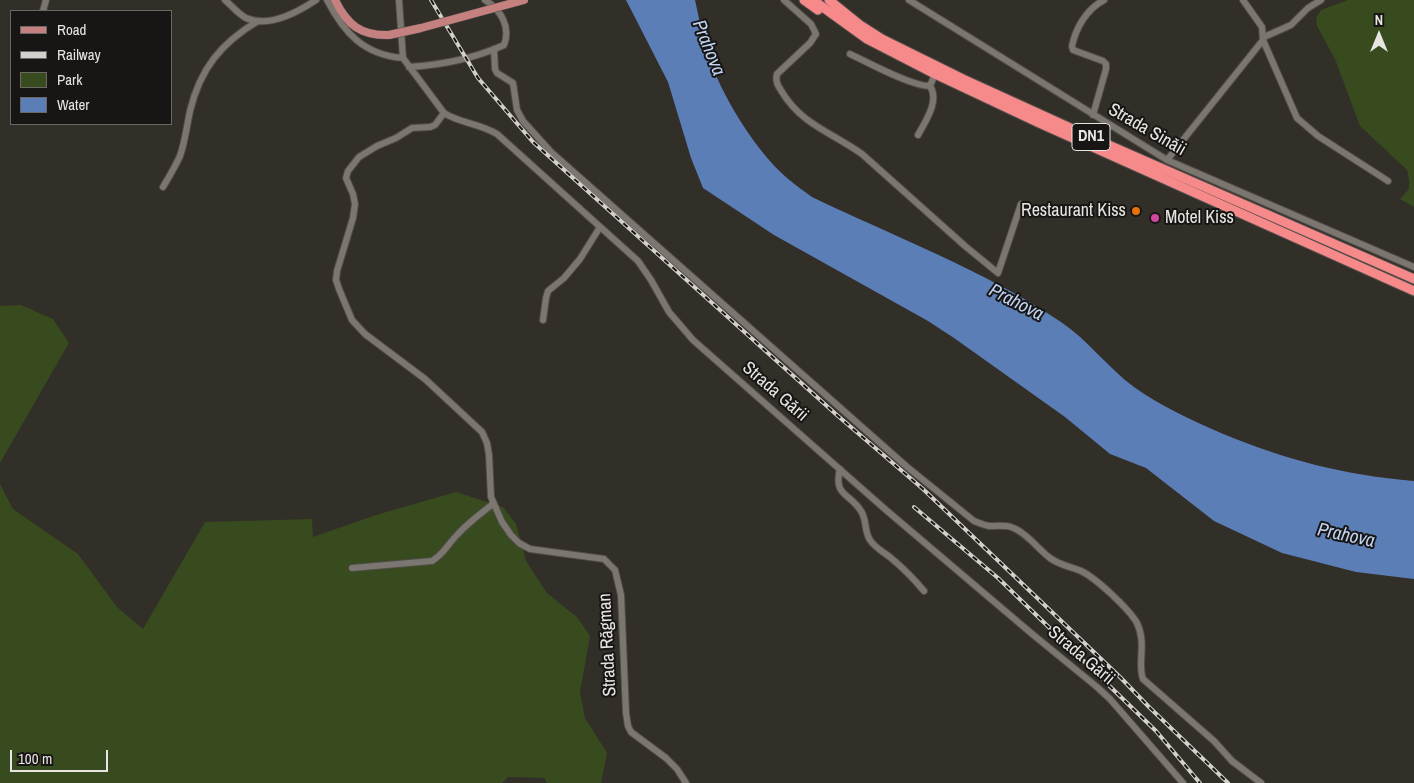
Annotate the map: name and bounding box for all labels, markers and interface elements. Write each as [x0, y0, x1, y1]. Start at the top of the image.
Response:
legend [10, 10, 172, 125]
north arrow [1354, 10, 1404, 60]
text: N [1375, 11, 1383, 29]
water label: Prahova [687, 17, 729, 79]
text: Road [57, 19, 86, 40]
text: Railway [57, 44, 101, 65]
text: Park [57, 69, 82, 90]
text: Water [57, 94, 89, 115]
street label: Strada Sinăii [1104, 99, 1190, 161]
road number: DN1 [1072, 124, 1110, 150]
place label: Restaurant Kiss [1021, 200, 1126, 222]
marker: Restaurant Kiss [1130, 205, 1142, 217]
place label: Motel Kiss [1165, 207, 1234, 229]
marker: Motel Kiss [1149, 212, 1161, 224]
water label: Prahova [985, 280, 1047, 326]
street label: Strada Gării [738, 357, 812, 427]
water label: Prahova [1315, 519, 1377, 553]
street label: Strada Răgman [595, 593, 621, 697]
street label: Strada Gării [1043, 622, 1119, 690]
scale bar [12, 740, 110, 772]
text: 100 m [18, 748, 52, 769]

